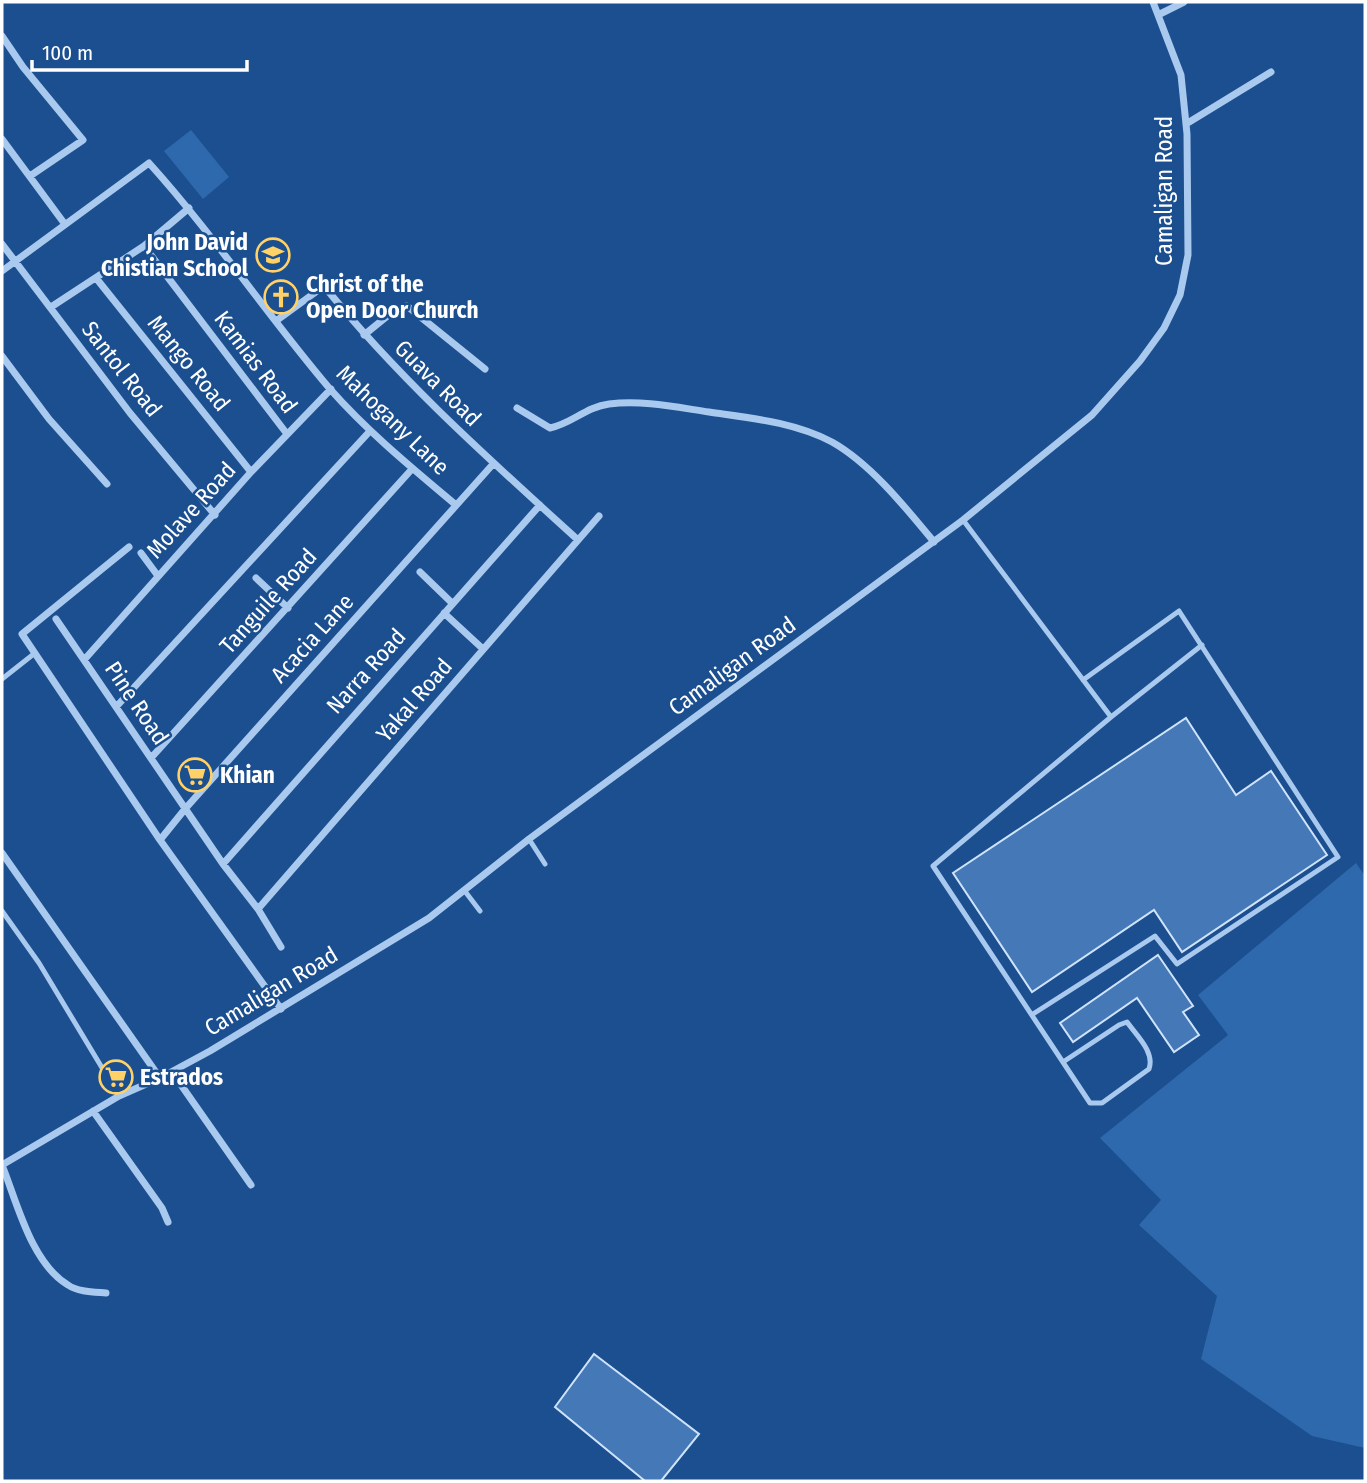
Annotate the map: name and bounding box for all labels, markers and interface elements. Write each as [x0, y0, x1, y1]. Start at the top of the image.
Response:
scale bar [32, 28, 247, 72]
text: 100 m [42, 40, 93, 66]
street label: Camaligan Road [1150, 116, 1178, 266]
place label: John David Chistian School [101, 228, 249, 282]
school or university icon: John David Chistian School [254, 236, 292, 274]
place label: Christ of the Open Door Church [306, 270, 479, 324]
church icon: Christ of the Open Door Church [262, 278, 300, 316]
street label: Kamias Road [208, 305, 304, 419]
street label: Mango Road [142, 309, 236, 417]
street label: Santol Road [76, 316, 168, 422]
street label: Guava Road [389, 334, 487, 432]
street label: Mahogany Lane [331, 359, 455, 481]
street label: Molave Road [140, 456, 242, 564]
street label: Tanguile Road [214, 543, 322, 659]
street label: Acacia Lane [265, 588, 359, 688]
street label: Camaligan Road [663, 611, 801, 721]
street label: Narra Road [320, 623, 412, 719]
street label: Yakal Road [370, 653, 458, 747]
street label: Pine Road [99, 656, 175, 750]
supermarket icon: Khian [176, 756, 214, 794]
place label: Khian [220, 761, 275, 789]
street label: Camaligan Road [199, 940, 343, 1042]
supermarket icon: Estrados [97, 1058, 135, 1096]
place label: Estrados [140, 1063, 223, 1091]

